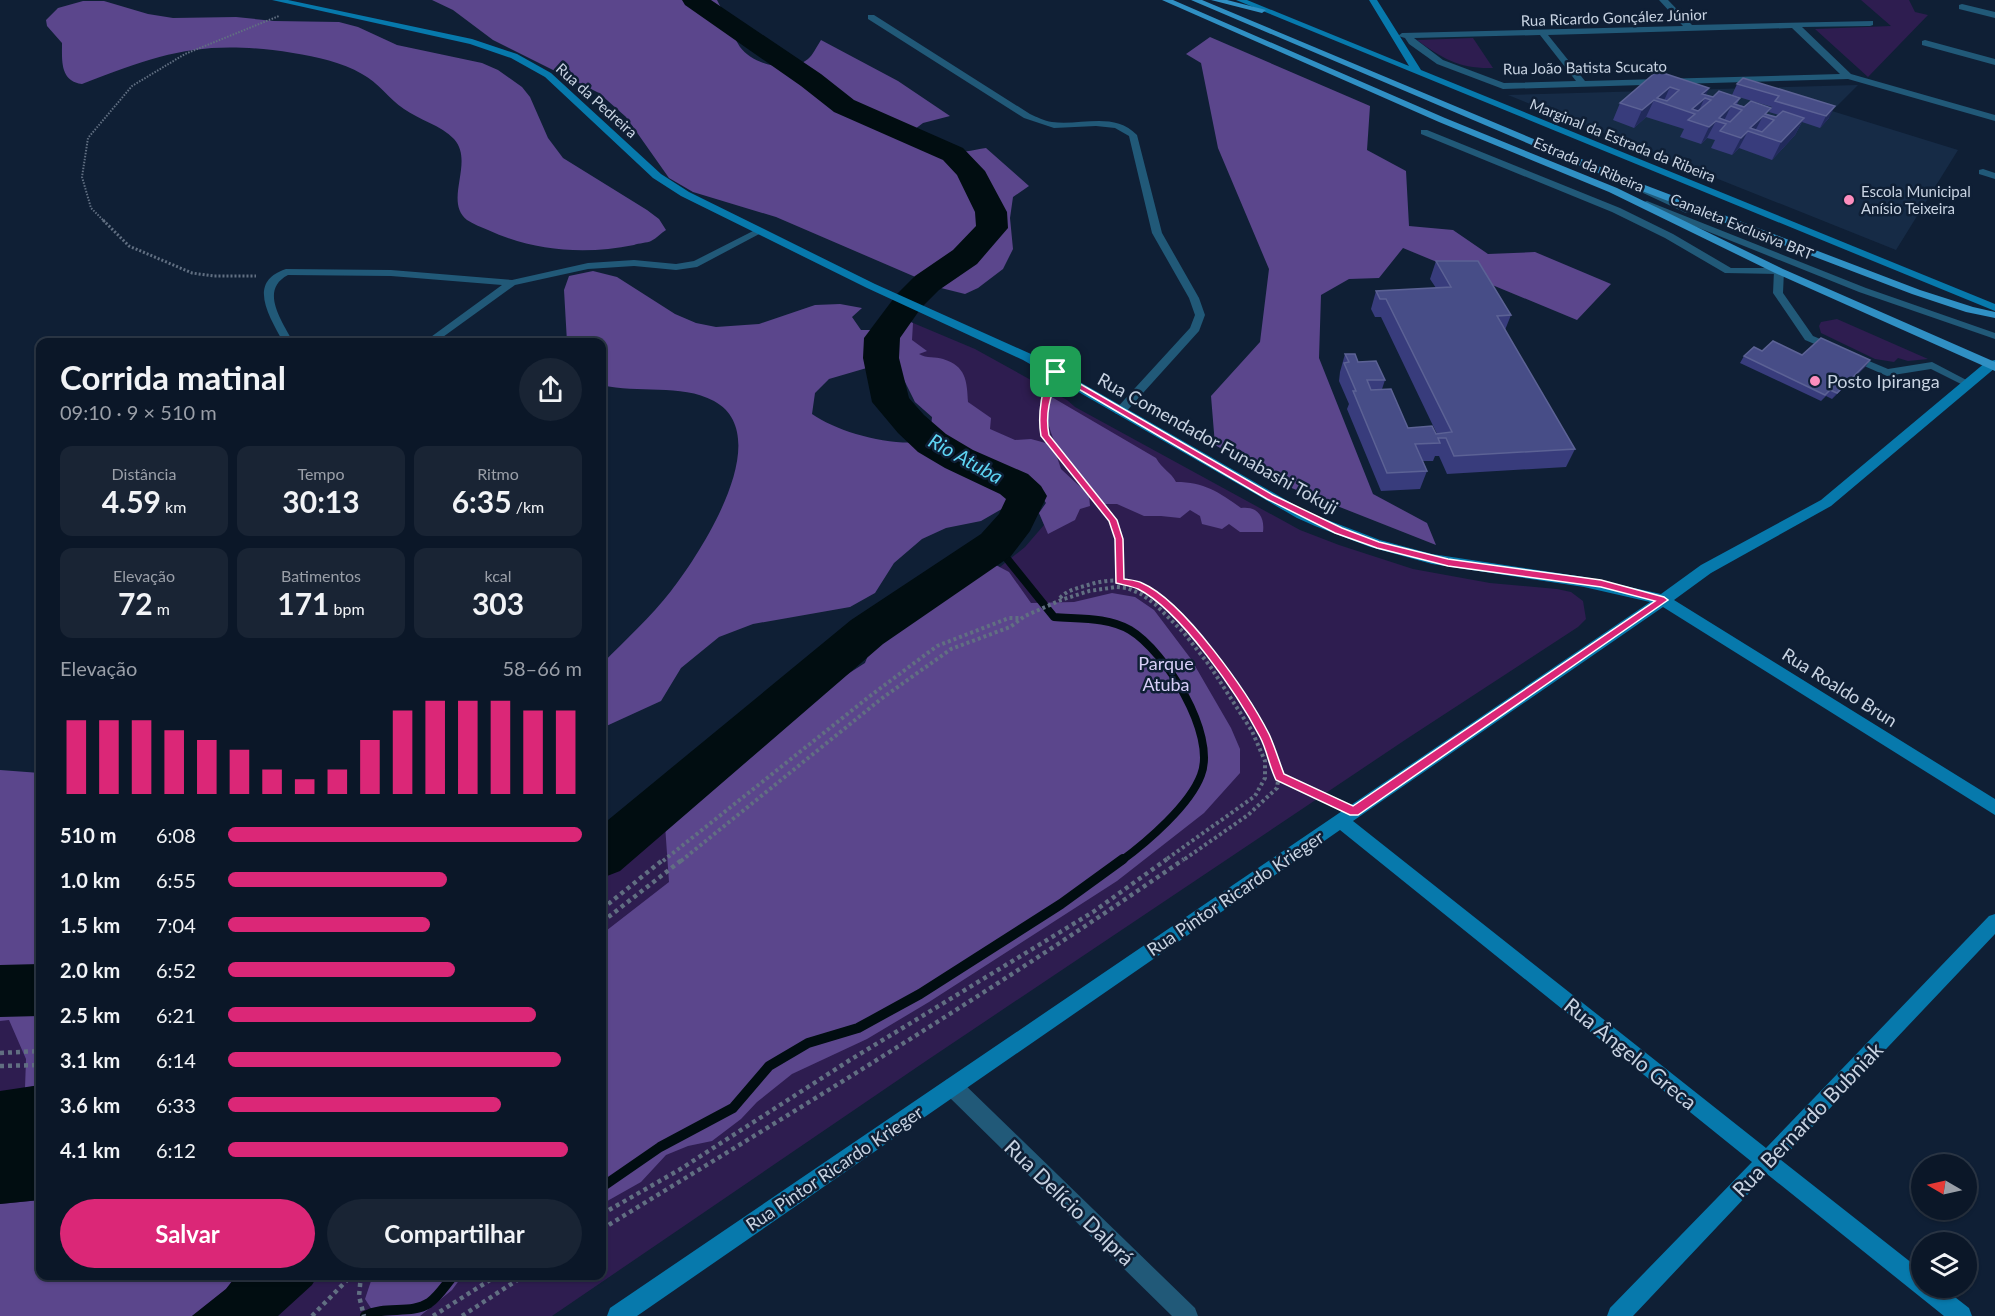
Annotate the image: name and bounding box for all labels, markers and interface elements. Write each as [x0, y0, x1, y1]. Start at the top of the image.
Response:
street label: Rua Ricardo Gonçález Júnior [1520, 5, 1708, 29]
street label: Rua João Batista Scucato [1503, 57, 1667, 77]
street label: Rua da Pedreira [553, 59, 641, 141]
street label: Marginal da Estrada da Ribeira [1527, 94, 1719, 186]
street label: Estrada da Ribeira [1531, 133, 1647, 195]
place label: Escola Municipal Anísio Teixeira [1861, 182, 1971, 217]
street label: Canaleta Exclusiva BRT [1668, 189, 1816, 263]
marker: Escola Municipal Anísio Teixeira [1842, 193, 1856, 207]
pin [1030, 346, 1081, 397]
icon: arrive [1039, 355, 1072, 388]
text: Corrida matinal [60, 357, 286, 397]
button: share [519, 358, 582, 421]
street label: Rua Comendador Funabashi Tokuji [1094, 368, 1342, 518]
place label: Posto Ipiranga [1827, 370, 1940, 392]
marker: Posto Ipiranga [1808, 374, 1822, 388]
text: 09:10 · 9 × 510 m [60, 400, 217, 424]
water label: Rio Atuba [925, 428, 1007, 488]
text: Distância [112, 464, 176, 483]
text: Tempo [297, 464, 345, 483]
text: Ritmo [477, 464, 519, 483]
text: 4.59 [102, 483, 161, 519]
text: 30:13 [282, 483, 360, 519]
text: 6:35 [452, 483, 512, 519]
text: km [161, 497, 186, 516]
text: /km [512, 497, 544, 516]
text: Elevação [113, 566, 175, 585]
text: Batimentos [281, 566, 361, 585]
text: kcal [484, 566, 512, 585]
text: 72 [118, 585, 153, 621]
text: 171 [277, 585, 330, 621]
text: 303 [472, 585, 524, 621]
text: m [153, 599, 170, 618]
text: bpm [330, 599, 365, 618]
street label: Rua Roaldo Brun [1778, 643, 1902, 731]
park label: Parque Atuba [1138, 652, 1194, 695]
text: Elevação [60, 656, 137, 680]
text: 58–66 m [502, 656, 582, 680]
text: 510 m [60, 823, 116, 847]
text: 6:08 [156, 823, 196, 847]
street label: Rua Pintor Ricardo Krieger [1142, 825, 1328, 960]
text: 1.0 km [60, 868, 120, 892]
text: 6:55 [156, 868, 196, 892]
text: 1.5 km [60, 913, 120, 937]
text: 7:04 [156, 913, 196, 937]
text: 2.0 km [60, 958, 120, 982]
text: 6:52 [156, 958, 196, 982]
street label: Rua Ângelo Greca [1560, 992, 1702, 1114]
text: 2.5 km [60, 1003, 120, 1027]
text: 6:21 [156, 1003, 196, 1027]
street label: Rua Bernardo Bubniak [1727, 1036, 1888, 1202]
text: 3.1 km [60, 1048, 120, 1072]
text: 6:14 [156, 1048, 196, 1072]
text: 3.6 km [60, 1093, 120, 1117]
text: 6:33 [156, 1093, 196, 1117]
street label: Rua Pintor Ricardo Krieger [741, 1100, 927, 1235]
street label: Rua Delício Dalprá [1000, 1134, 1140, 1270]
text: 4.1 km [60, 1138, 120, 1162]
text: 6:12 [156, 1138, 196, 1162]
north arrow [1911, 1154, 1977, 1220]
map controls [1911, 1154, 1977, 1298]
button: Salvar [60, 1199, 315, 1268]
button: Compartilhar [327, 1199, 582, 1268]
button: layers [1911, 1232, 1977, 1298]

